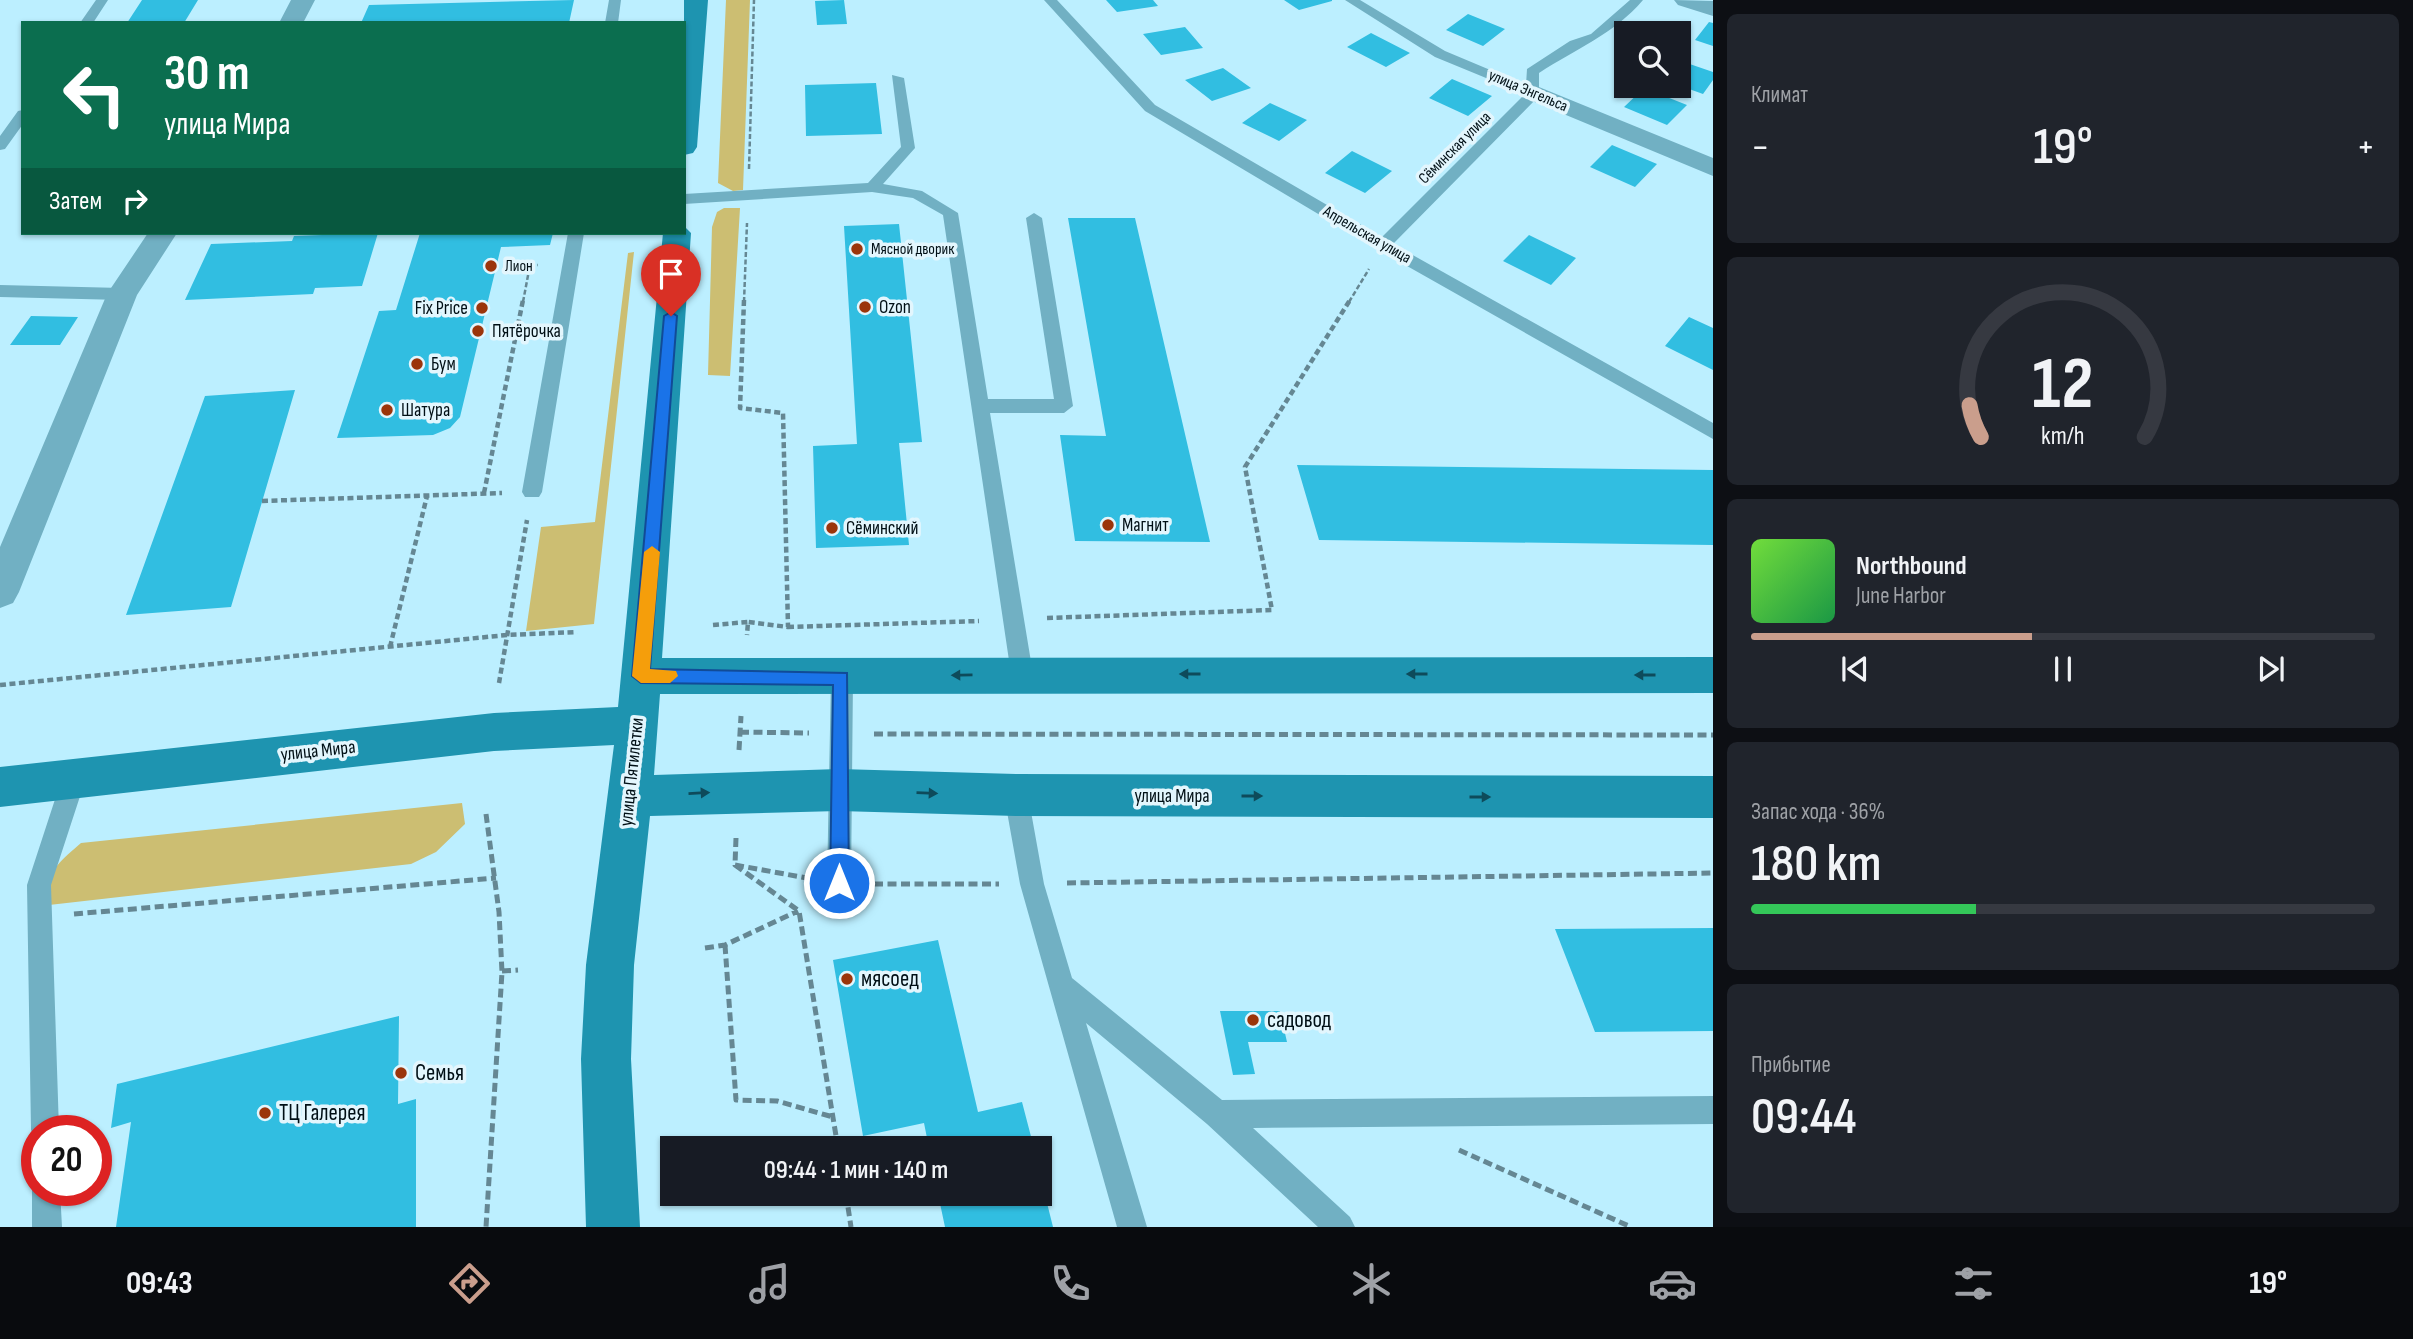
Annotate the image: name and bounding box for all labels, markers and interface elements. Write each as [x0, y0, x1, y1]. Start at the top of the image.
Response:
map controls [1614, 21, 1691, 98]
button: search [1614, 21, 1691, 98]
text: 30 m [164, 45, 249, 104]
icon: left [49, 49, 140, 140]
street label: улица Энгельса [1486, 66, 1570, 116]
text: Климат [1751, 81, 1808, 109]
text: улица Мира [164, 105, 291, 144]
street label: Сёминская улица [1415, 108, 1495, 188]
text: 19° [2033, 116, 2093, 179]
text: − [1751, 125, 1770, 170]
text: + [2356, 125, 2375, 170]
icon: right [116, 182, 154, 220]
text: Затем [49, 186, 102, 217]
street label: Апрельская улица [1319, 202, 1414, 268]
place label: Мясной дворик [871, 240, 955, 259]
marker: Мясной дворик [849, 241, 865, 257]
pin [641, 244, 701, 316]
icon: arrive [652, 255, 690, 293]
place label: Лион [505, 257, 533, 276]
marker: Лион [483, 258, 499, 274]
place label: Ozon [879, 296, 911, 319]
place label: Fix Price [415, 297, 468, 320]
marker: Ozon [857, 299, 873, 315]
marker: Fix Price [474, 300, 490, 316]
place label: Пятёрочка [492, 320, 561, 343]
marker: Пятёрочка [470, 323, 486, 339]
text: 12 [2032, 341, 2094, 429]
place label: Бум [431, 353, 456, 376]
marker: Бум [409, 356, 425, 372]
place label: Шатура [401, 399, 450, 422]
marker: Шатура [379, 402, 395, 418]
text: km/h [2041, 421, 2085, 452]
place label: Магнит [1122, 514, 1169, 537]
place label: Сёминский [846, 517, 918, 540]
marker: Магнит [1100, 517, 1116, 533]
marker: Сёминский [824, 520, 840, 536]
text: Northbound [1856, 551, 1967, 582]
text: June Harbor [1856, 582, 1946, 610]
icon: previous [1836, 650, 1874, 688]
icon: pause [2044, 650, 2082, 688]
icon: next [2252, 650, 2290, 688]
one-way arrow [1179, 668, 1201, 680]
one-way arrow [1406, 668, 1428, 680]
one-way arrow [1634, 669, 1656, 681]
one-way arrow [951, 670, 973, 681]
street label: улица Пятилетки [615, 717, 649, 827]
street label: улица Мира [279, 736, 357, 766]
street label: улица Мира [1134, 785, 1210, 808]
one-way arrow [916, 787, 938, 798]
one-way arrow [689, 788, 711, 799]
one-way arrow [1241, 790, 1263, 802]
one-way arrow [1469, 791, 1491, 802]
text: Запас хода · 36% [1751, 798, 1885, 826]
text: 180 km [1751, 833, 1882, 896]
position arrow [802, 846, 876, 920]
place label: мясоед [861, 965, 919, 993]
marker: мясоед [839, 971, 855, 987]
place label: садовод [1267, 1006, 1331, 1034]
marker: садовод [1245, 1012, 1261, 1028]
text: Прибытие [1751, 1051, 1831, 1079]
place label: Семья [415, 1059, 464, 1087]
marker: Семья [393, 1065, 409, 1081]
text: 09:44 [1751, 1086, 1857, 1149]
place label: ТЦ Галерея [279, 1099, 366, 1127]
marker: ТЦ Галерея [257, 1105, 273, 1121]
speed limit sign: 20 [21, 1115, 112, 1206]
text: 09:44 · 1 мин · 140 m [764, 1155, 948, 1186]
icon: directions [445, 1259, 494, 1308]
icon: music [745, 1259, 794, 1308]
icon: phone [1046, 1259, 1095, 1308]
icon: climate [1347, 1259, 1396, 1308]
icon: car [1648, 1259, 1697, 1308]
icon: filters [1949, 1259, 1998, 1308]
text: 09:43 [126, 1264, 193, 1303]
text: 19° [2249, 1264, 2287, 1303]

